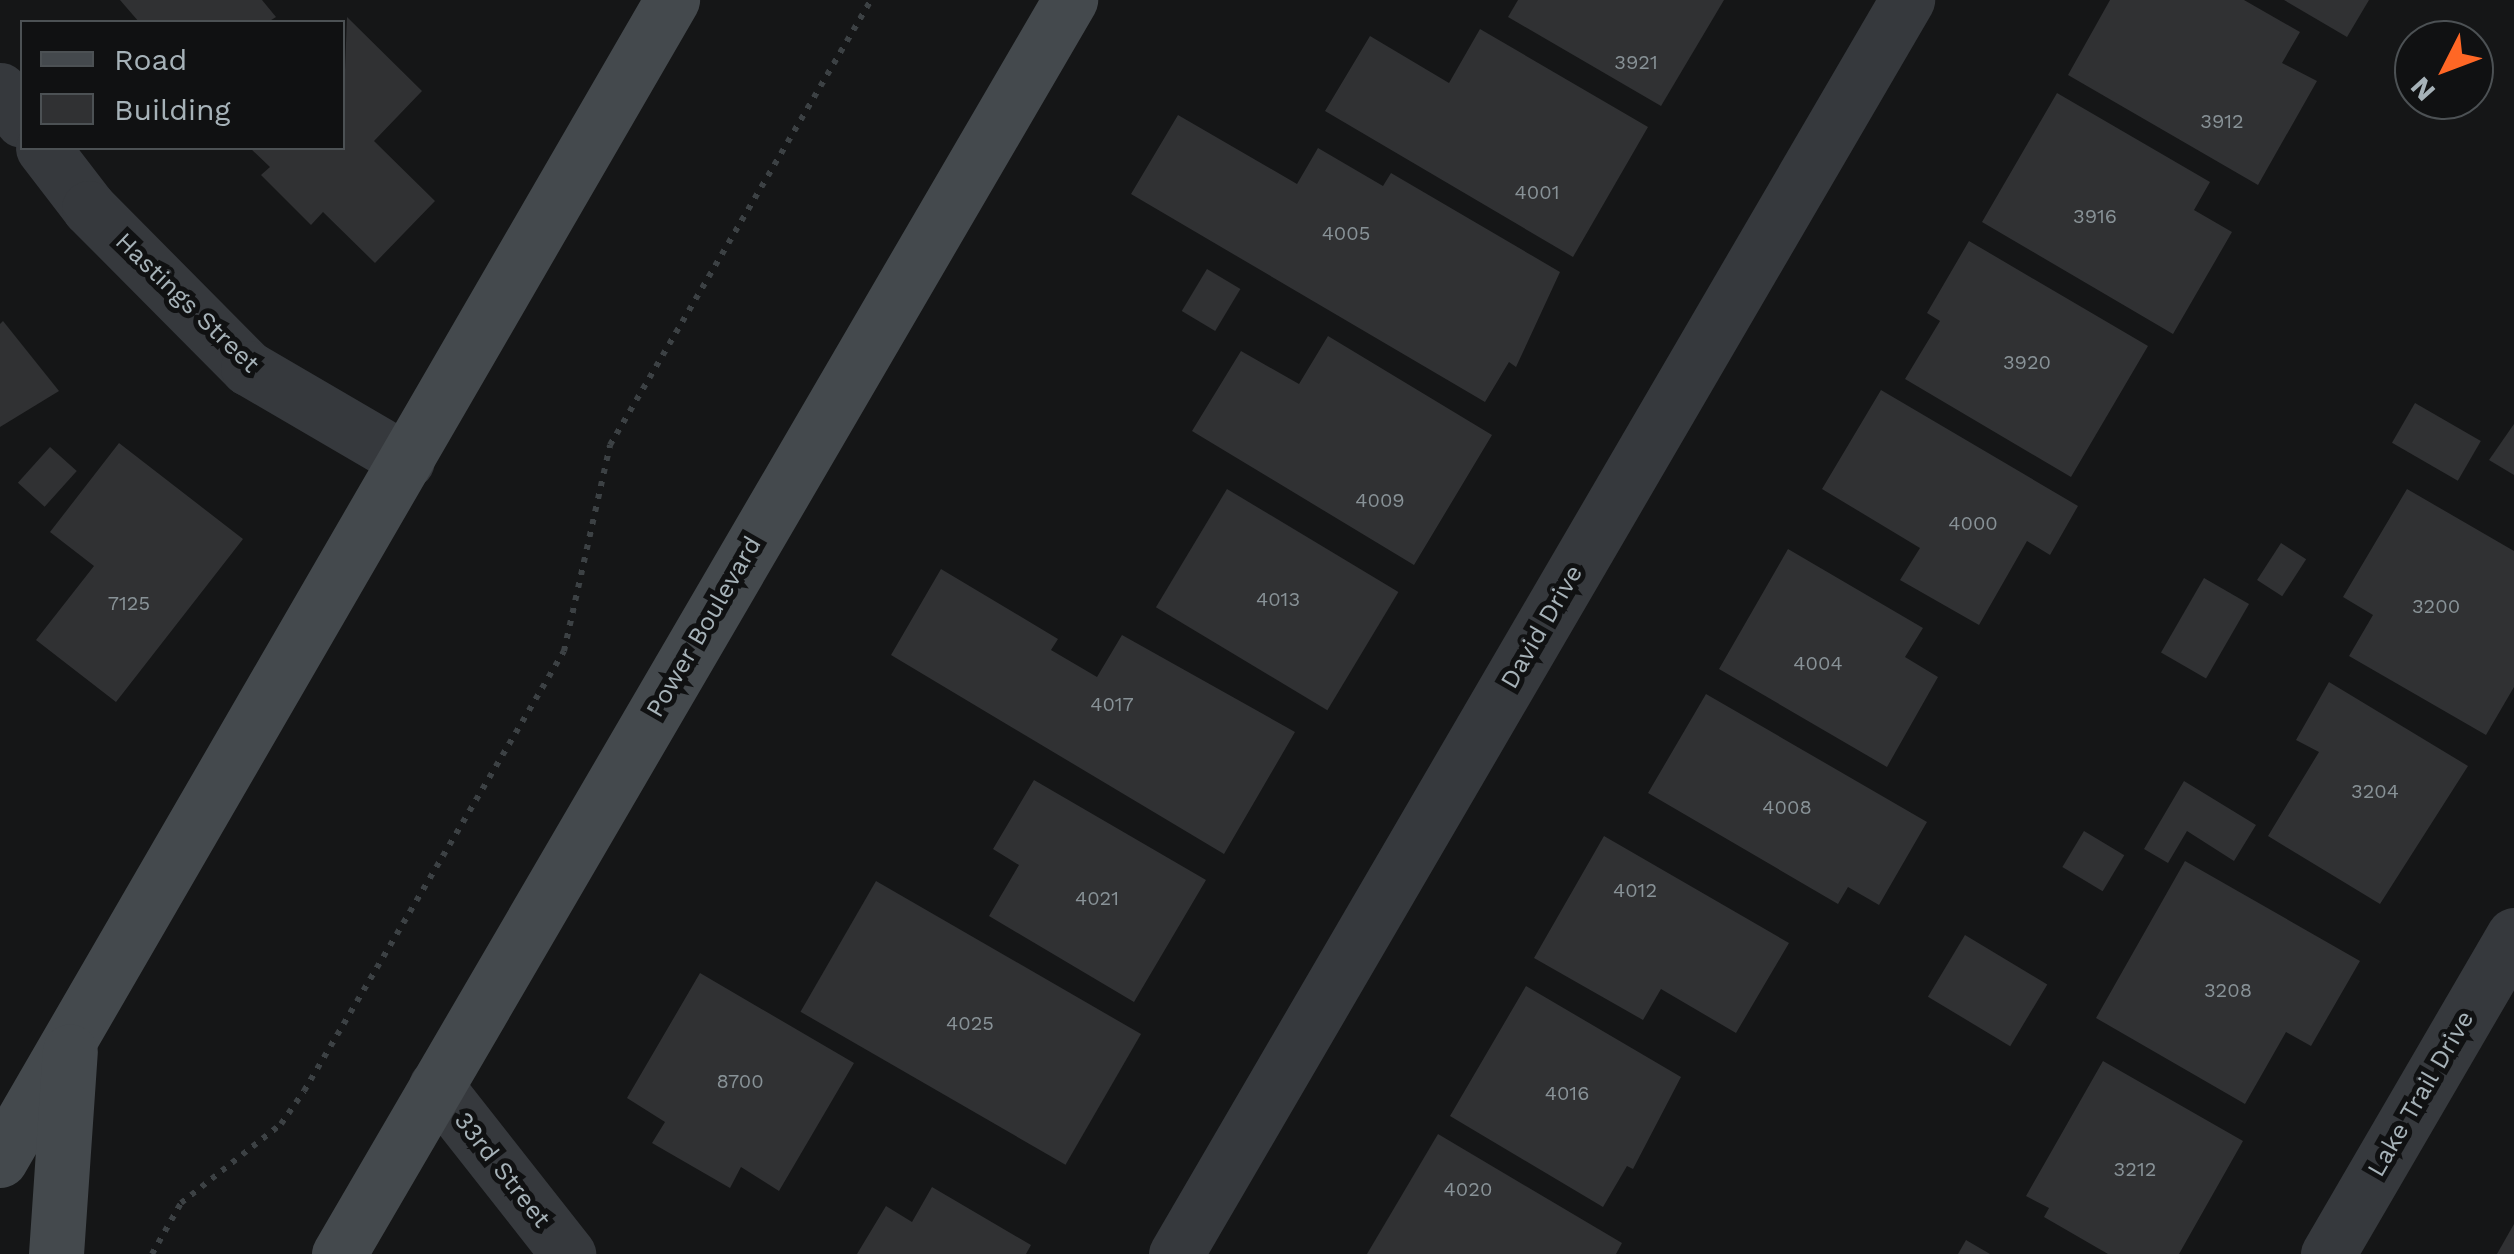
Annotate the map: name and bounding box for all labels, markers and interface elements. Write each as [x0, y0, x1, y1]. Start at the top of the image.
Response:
legend [20, 20, 345, 150]
north arrow [2394, 20, 2494, 120]
text: Road [114, 42, 187, 77]
house number: 3921 [1614, 50, 1658, 74]
text: N [2404, 70, 2442, 108]
text: Building [114, 92, 231, 127]
house number: 3912 [2200, 109, 2244, 133]
house number: 4001 [1515, 180, 1559, 204]
house number: 3916 [2073, 204, 2117, 228]
house number: 4005 [1322, 221, 1370, 245]
street label: Hastings Street [109, 227, 265, 379]
house number: 3920 [2003, 350, 2051, 374]
house number: 4009 [1355, 488, 1405, 512]
house number: 4000 [1948, 511, 1998, 535]
street label: Power Boulevard [640, 531, 768, 723]
street label: David Drive [1495, 560, 1589, 694]
house number: 4013 [1256, 587, 1300, 611]
house number: 7125 [108, 591, 150, 615]
house number: 3200 [2412, 594, 2460, 618]
house number: 4004 [1793, 651, 1843, 675]
house number: 4017 [1090, 692, 1134, 716]
house number: 3204 [2351, 779, 2399, 803]
house number: 4008 [1762, 795, 1812, 819]
house number: 4012 [1613, 878, 1657, 902]
house number: 4021 [1075, 886, 1119, 910]
house number: 3208 [2204, 978, 2252, 1002]
street label: Lake Trail Drive [2361, 1005, 2481, 1183]
house number: 4025 [946, 1011, 994, 1035]
house number: 8700 [716, 1069, 764, 1093]
house number: 4016 [1545, 1081, 1589, 1105]
street label: 33rd Street [448, 1106, 556, 1234]
house number: 3212 [2114, 1157, 2156, 1181]
house number: 4020 [1444, 1177, 1492, 1201]

